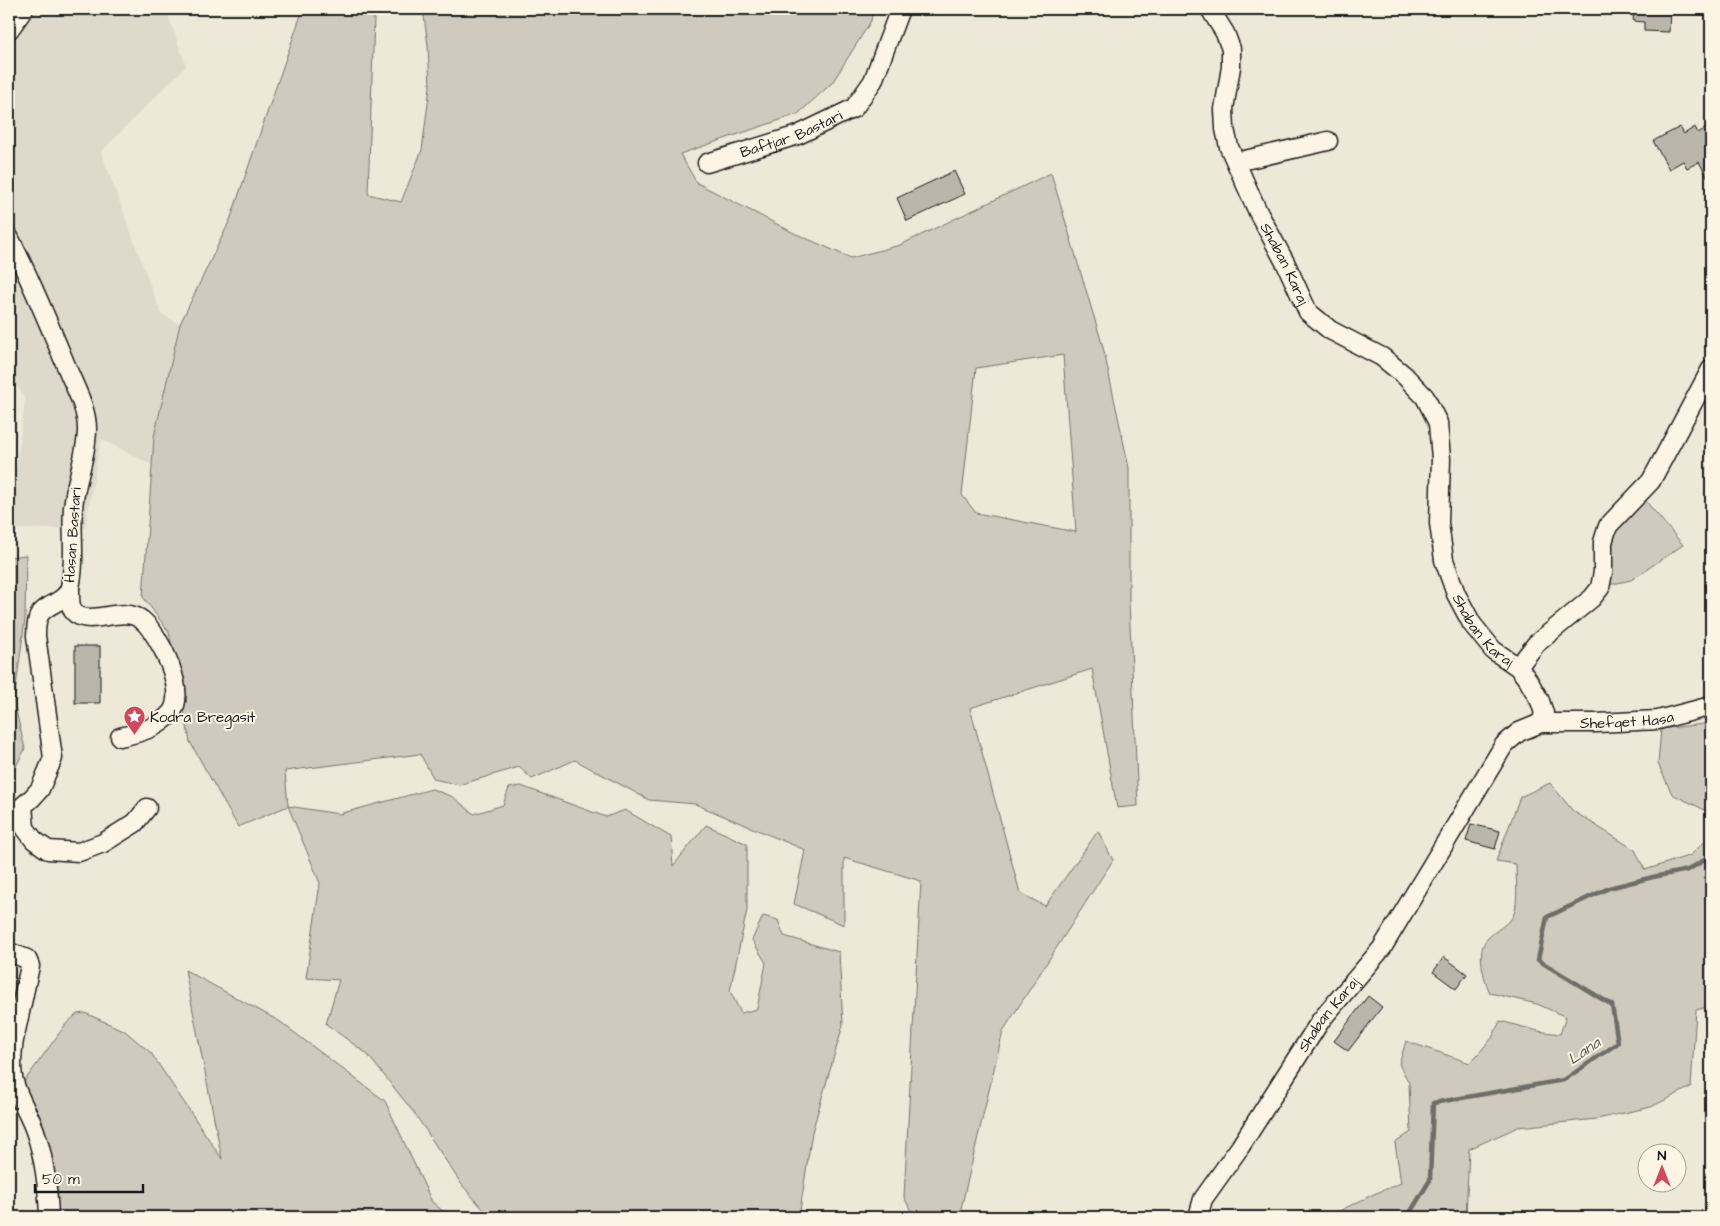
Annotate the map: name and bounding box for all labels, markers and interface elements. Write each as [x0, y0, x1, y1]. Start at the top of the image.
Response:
street label: Baftjar Bastari [737, 104, 846, 163]
street label: Shaban Karaj [1255, 219, 1314, 309]
street label: Hasan Bastari [59, 486, 87, 583]
street label: Shaban Karaj [1447, 590, 1519, 672]
place icon: Kodra Bregasit [122, 705, 146, 736]
street label: Shefqet Hasa [1580, 706, 1676, 734]
place label: Kodra Bregasit [150, 707, 255, 729]
street label: Shaban Karaj [1293, 972, 1364, 1056]
water label: Lana [1563, 1032, 1606, 1070]
north arrow [1638, 1144, 1688, 1194]
text: N [1658, 1146, 1667, 1166]
scale bar [35, 1161, 142, 1193]
text: 50 m [42, 1169, 80, 1190]

